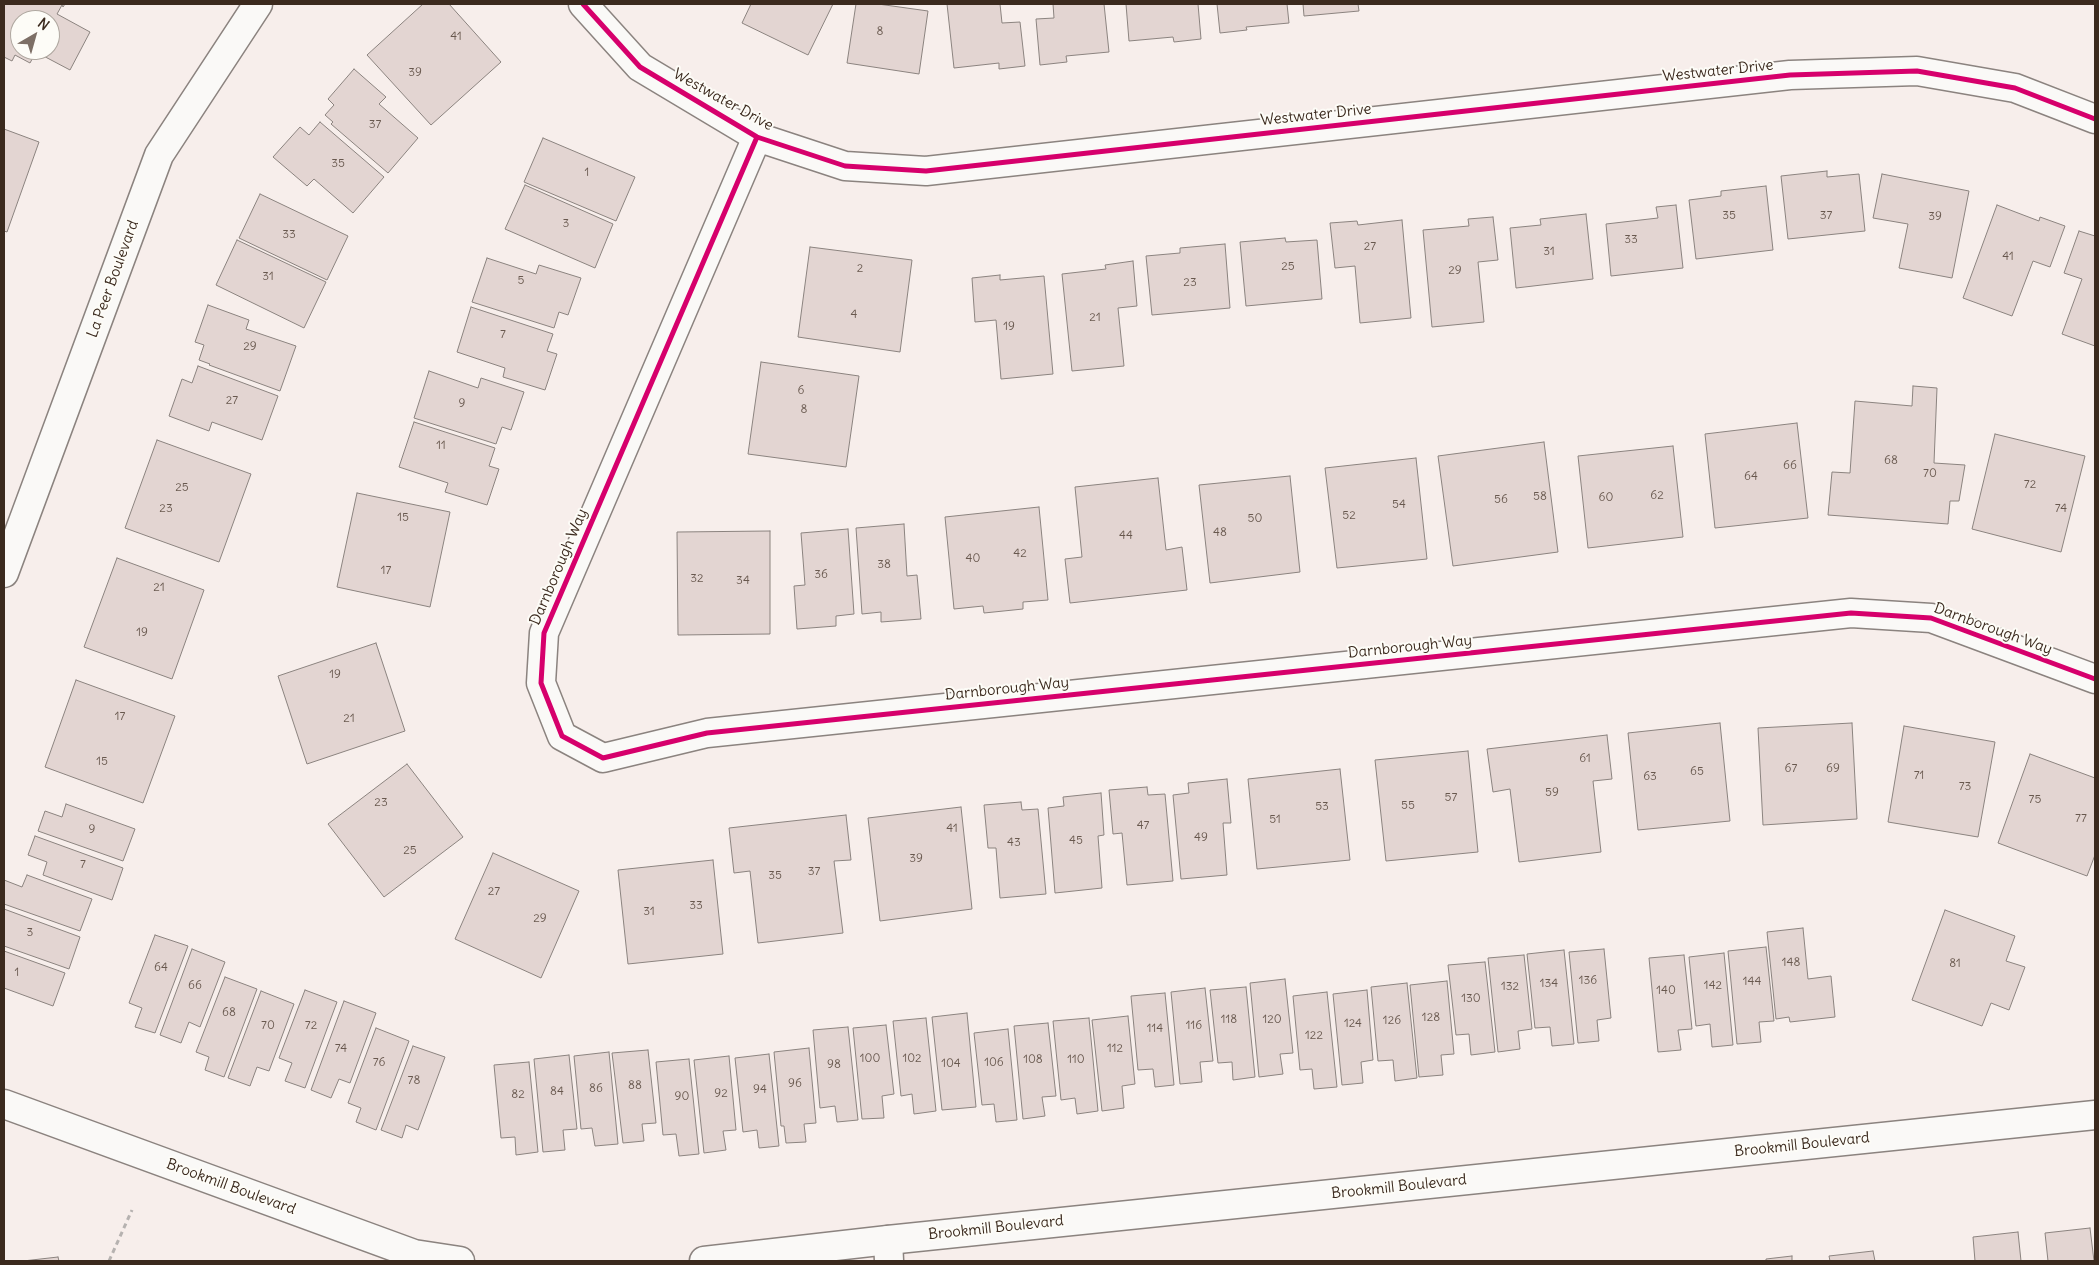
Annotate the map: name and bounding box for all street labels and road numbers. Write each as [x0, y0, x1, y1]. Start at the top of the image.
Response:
street label: Westwater Drive [1662, 56, 1774, 86]
street label: Westwater Drive [670, 65, 776, 135]
street label: Westwater Drive [1260, 100, 1372, 130]
street label: La Peer Boulevard [83, 218, 143, 340]
street label: Darnborough Way [526, 506, 592, 628]
street label: Darnborough Way [1931, 599, 2055, 659]
street label: Darnborough Way [1347, 632, 1473, 662]
street label: Darnborough Way [944, 674, 1070, 704]
street label: Brookmill Boulevard [1733, 1129, 1871, 1161]
street label: Brookmill Boulevard [164, 1155, 298, 1219]
street label: Brookmill Boulevard [1330, 1171, 1468, 1203]
street label: Brookmill Boulevard [927, 1212, 1065, 1244]

